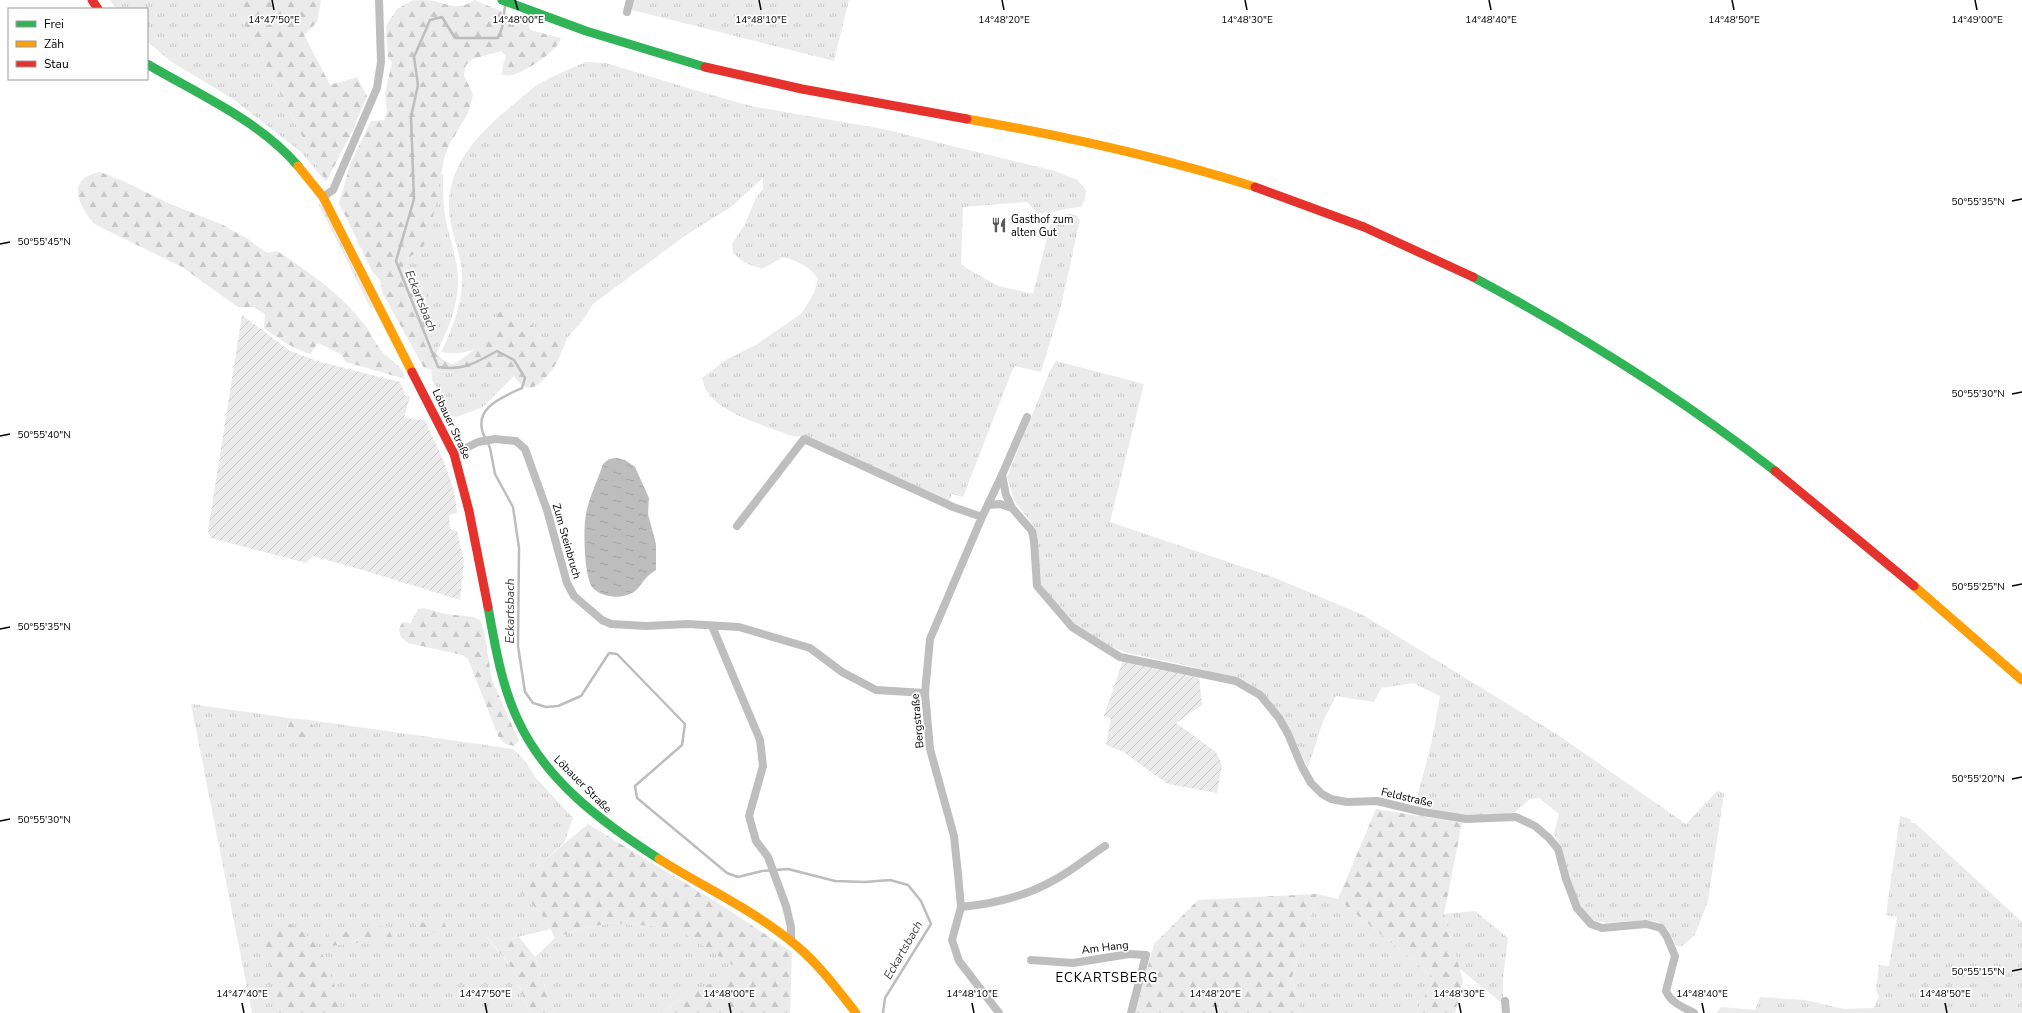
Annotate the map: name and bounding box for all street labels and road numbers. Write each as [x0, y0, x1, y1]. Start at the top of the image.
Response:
street label: Löbauer Straße [429, 387, 474, 462]
street label: Zum Steinbruch [549, 502, 584, 581]
street label: Bergstraße [908, 693, 927, 749]
street label: Löbauer Straße [550, 752, 615, 817]
street label: Feldstraße [1380, 784, 1434, 811]
street label: Am Hang [1081, 937, 1129, 958]

